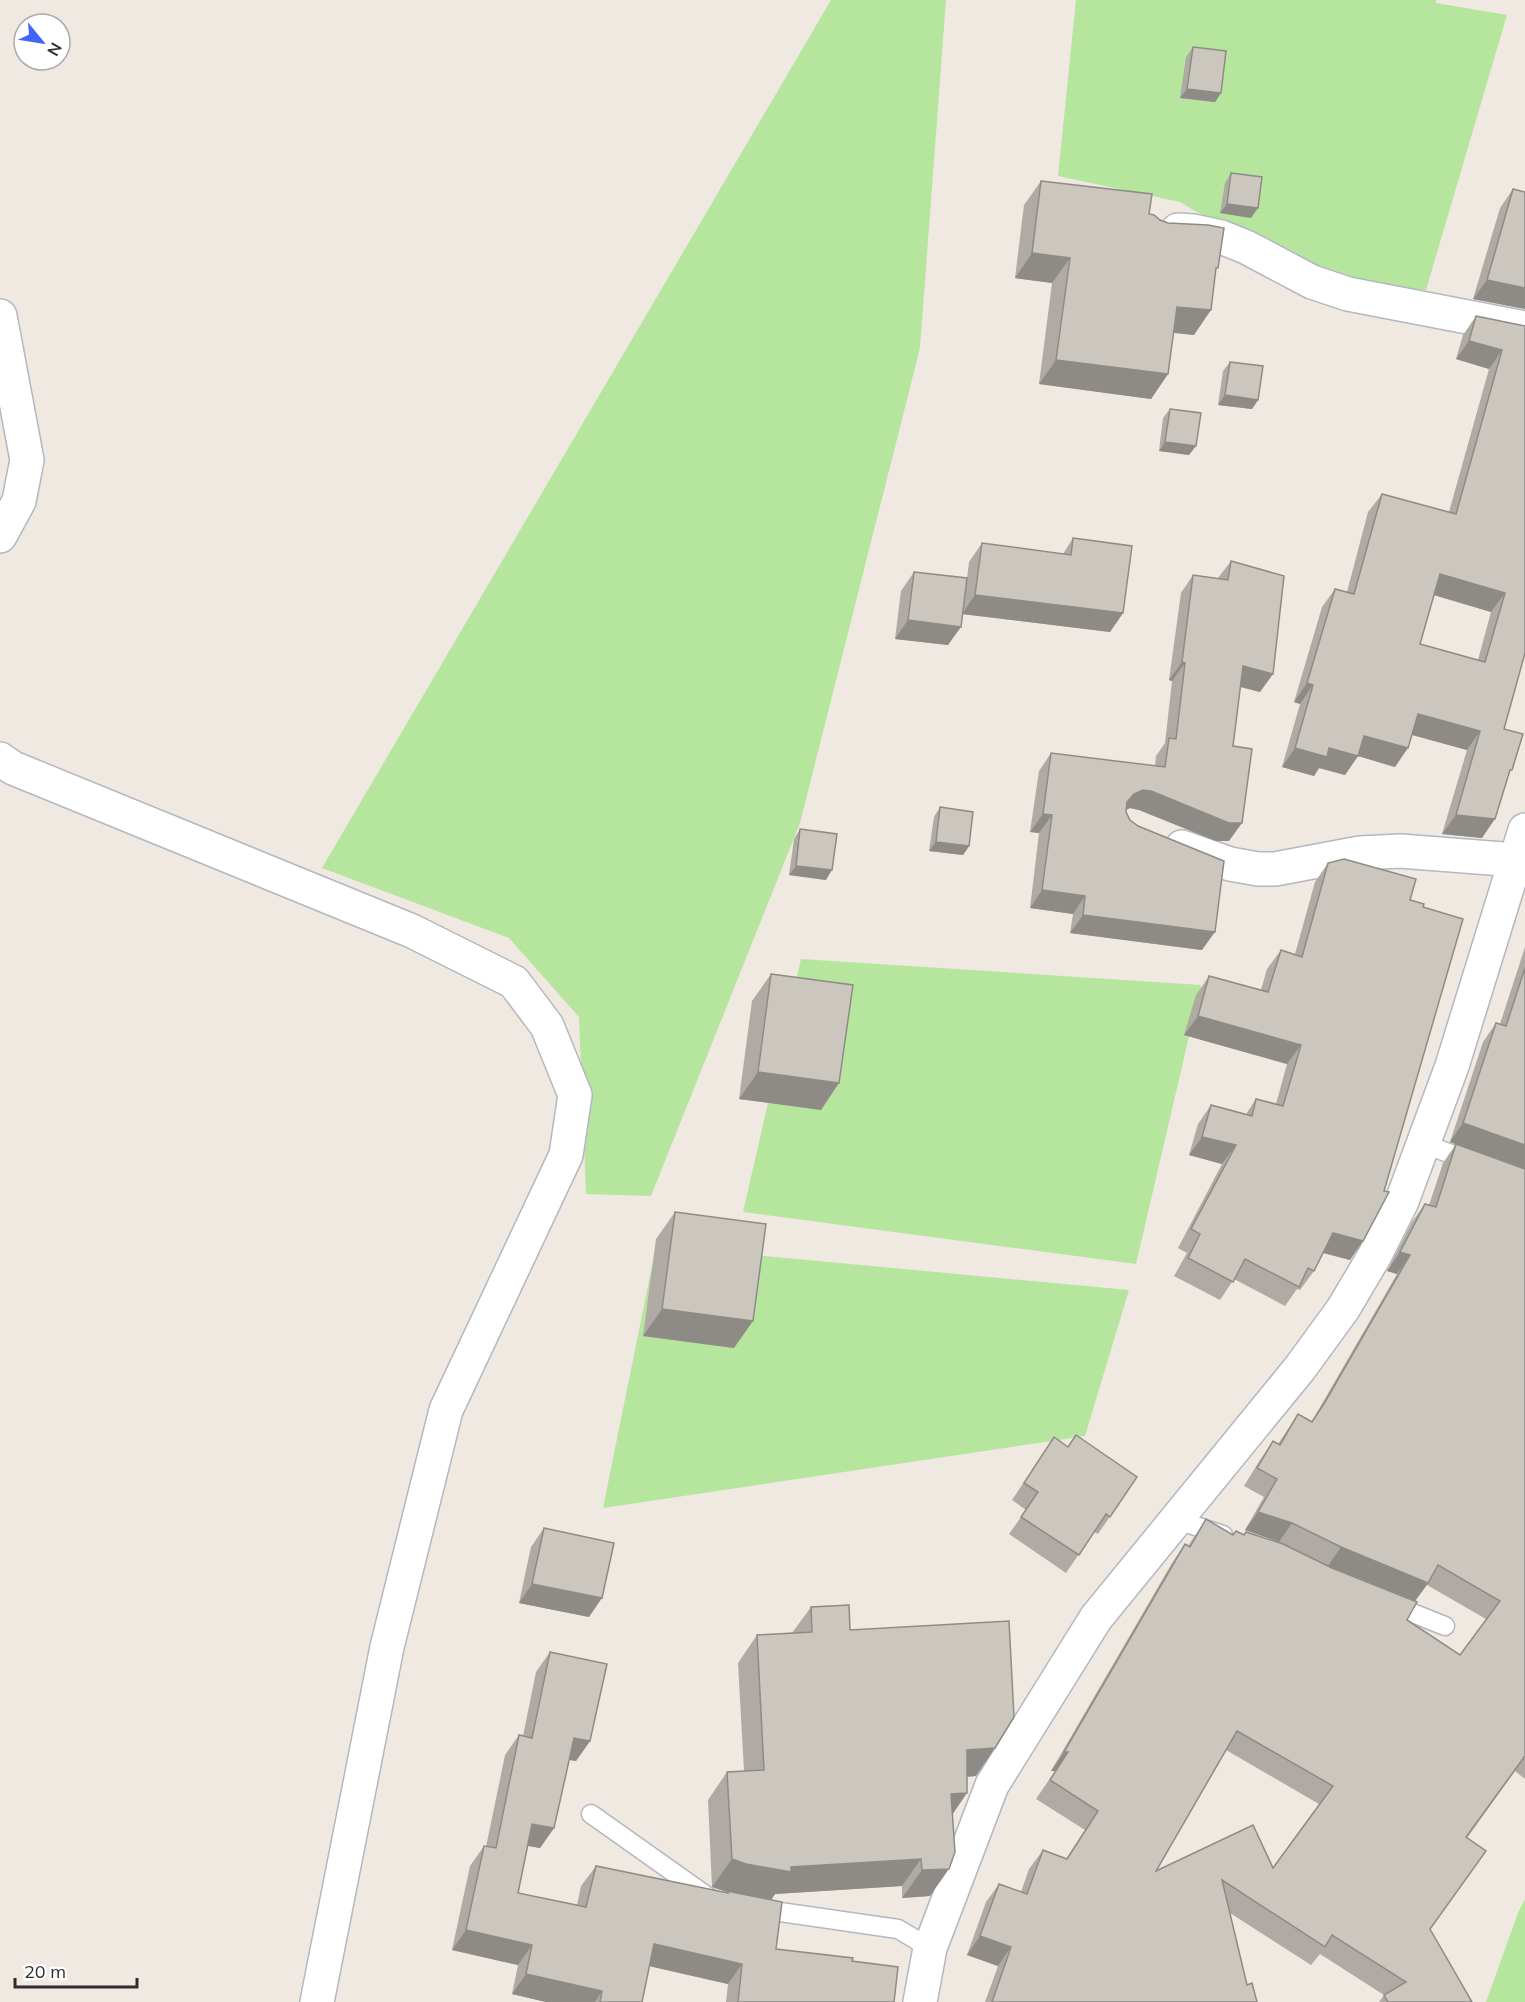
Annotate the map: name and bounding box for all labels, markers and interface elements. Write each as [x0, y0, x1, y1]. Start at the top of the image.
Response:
north arrow [12, 12, 72, 72]
text: N [43, 39, 67, 60]
scale bar [15, 1951, 136, 1989]
text: 20 m [24, 1960, 66, 1983]

